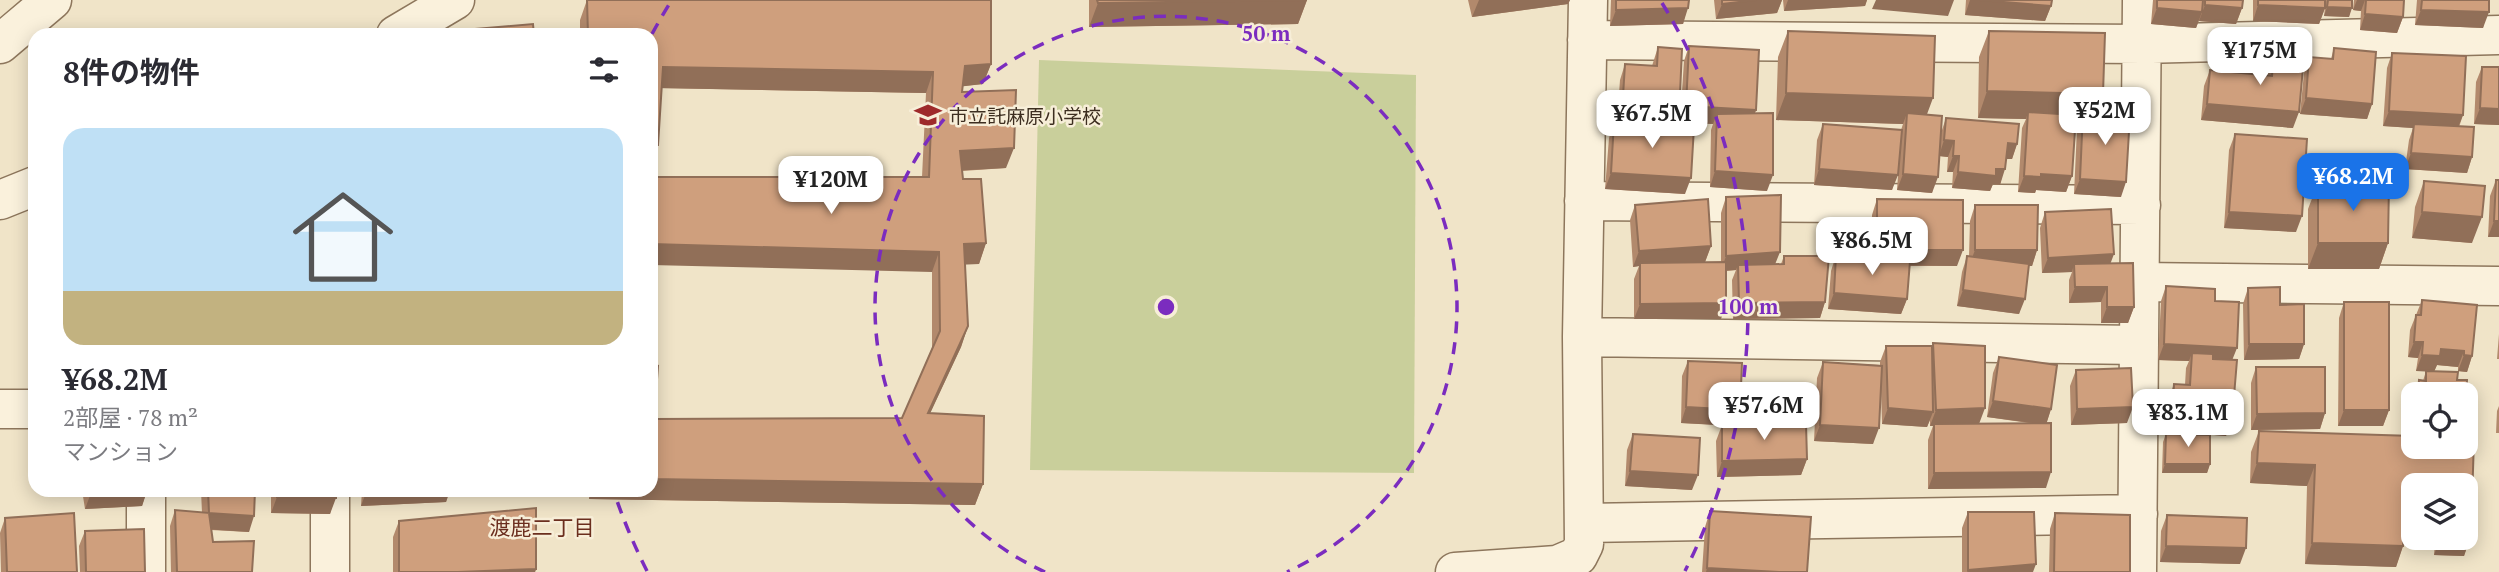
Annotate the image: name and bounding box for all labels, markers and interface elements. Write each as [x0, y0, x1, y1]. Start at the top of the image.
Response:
text: 50 m [1242, 19, 1291, 47]
pin: ¥175M [2211, 28, 2309, 87]
text: ¥175M [2223, 34, 2297, 65]
icon: filters [585, 51, 623, 89]
text: 8件の物件 [63, 52, 200, 92]
pin: ¥52M [2064, 88, 2146, 147]
pin: ¥67.5M [1595, 90, 1709, 150]
text: ¥52M [2075, 94, 2135, 125]
text: ¥67.5M [1613, 97, 1691, 128]
school or university icon: 市立託麻原小学校 [913, 100, 943, 130]
place label: 市立託麻原小学校 [949, 103, 1101, 128]
pin: ¥68.2M [2296, 154, 2410, 213]
pin: ¥120M [782, 156, 880, 216]
text: ¥68.2M [2313, 160, 2393, 191]
text: ¥120M [794, 163, 868, 194]
icon: home [280, 174, 406, 300]
pin: ¥86.5M [1815, 218, 1929, 277]
text: ¥86.5M [1832, 224, 1912, 255]
text: 100 m [1718, 292, 1779, 320]
centre of rings [1154, 295, 1178, 319]
text: ¥68.2M [63, 359, 168, 399]
pin: ¥57.6M [1707, 382, 1821, 442]
map controls [2401, 382, 2478, 550]
button: locate [2401, 382, 2478, 459]
text: ¥57.6M [1725, 389, 1803, 420]
pin: ¥83.1M [2131, 390, 2245, 449]
text: ¥83.1M [2148, 396, 2228, 427]
text: 2部屋 · 78 m² [63, 402, 198, 433]
text: マンション [63, 436, 178, 467]
button: layers [2401, 473, 2478, 550]
district label: 渡鹿二丁目 [490, 513, 595, 541]

